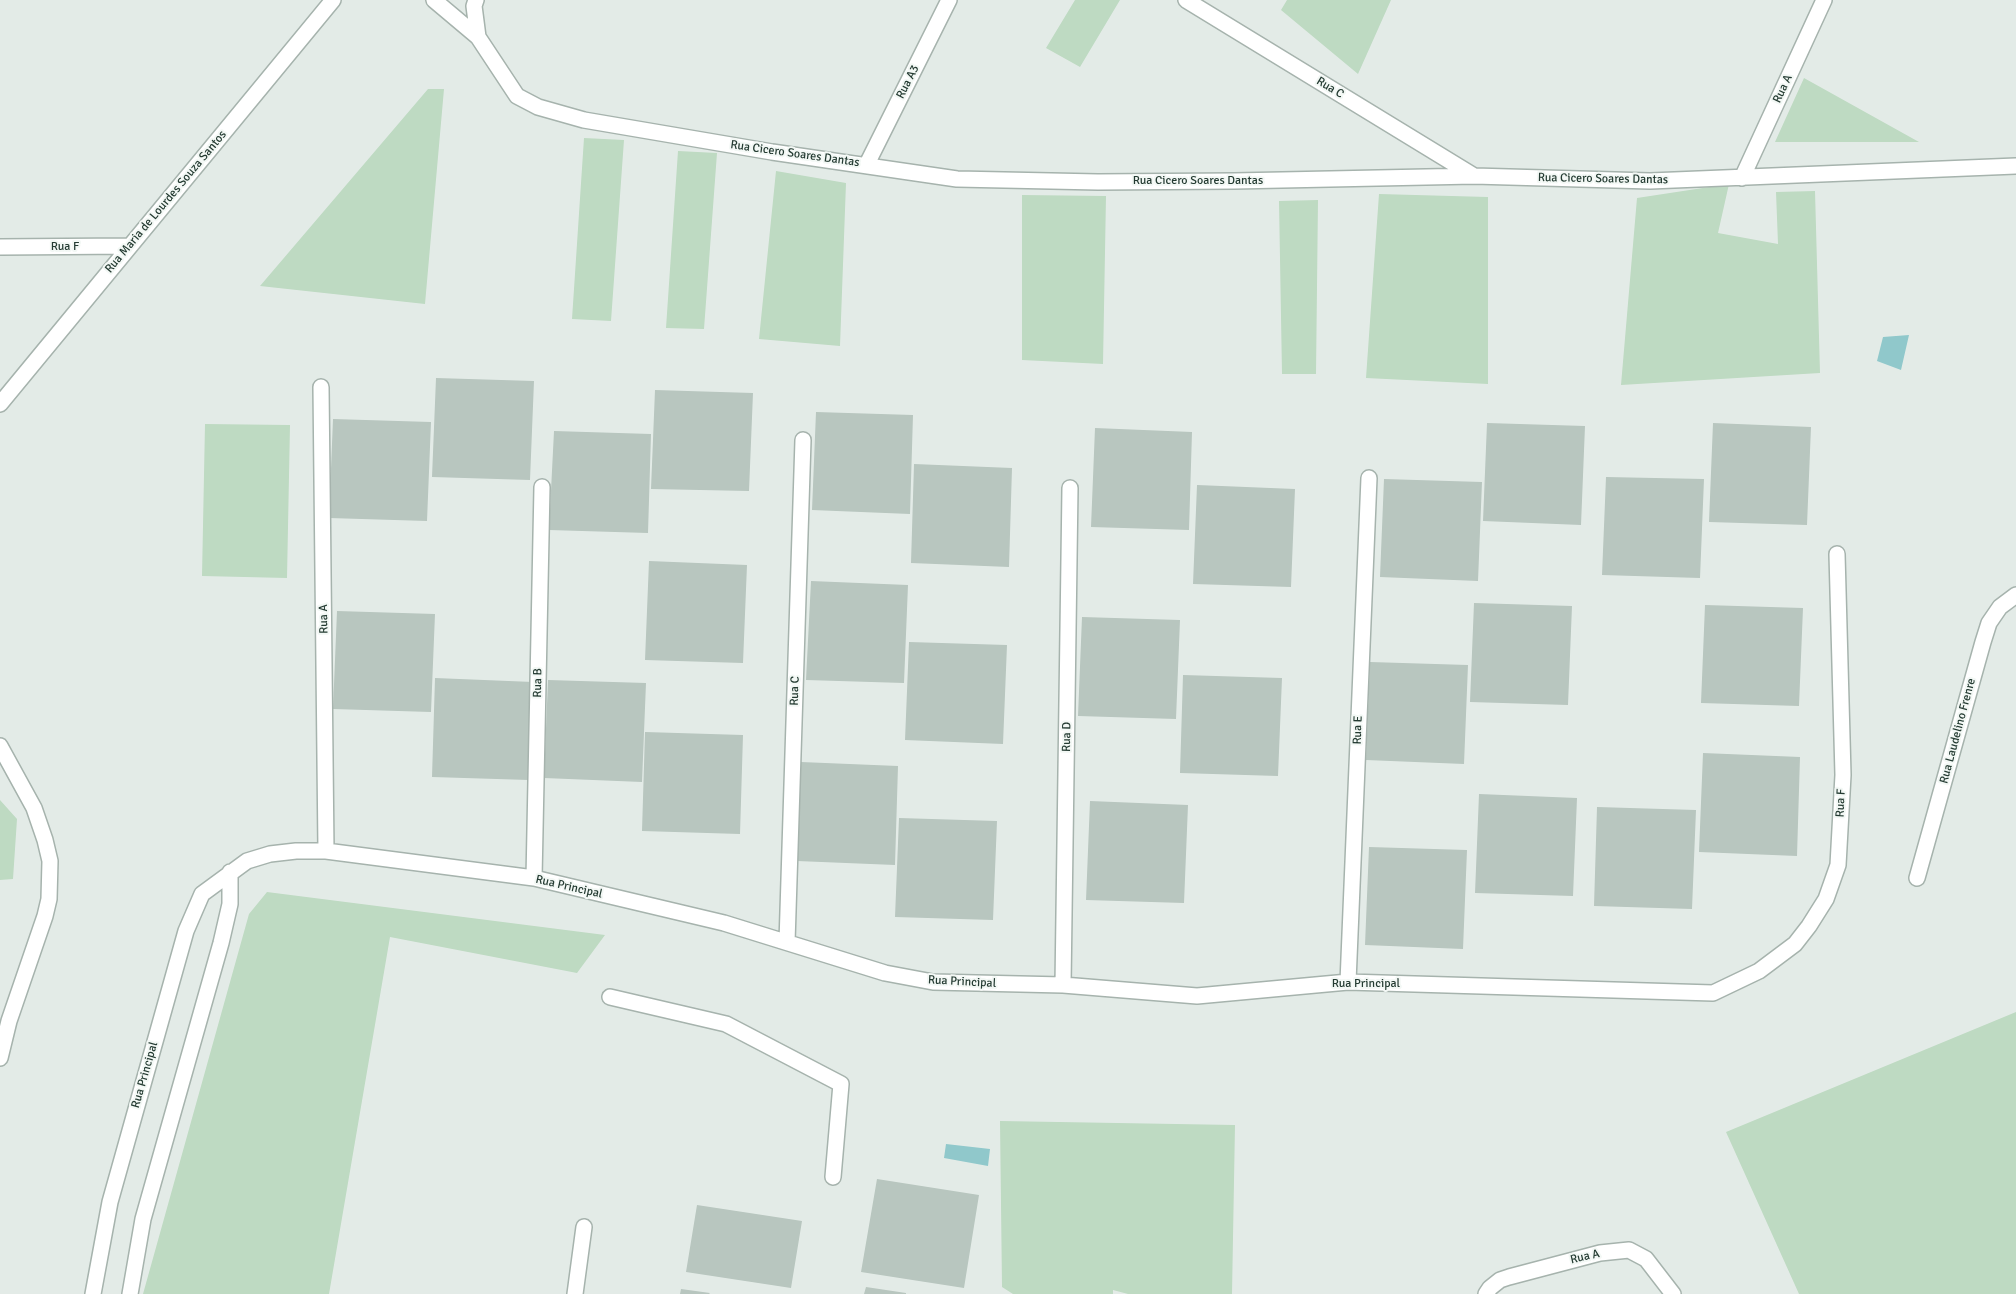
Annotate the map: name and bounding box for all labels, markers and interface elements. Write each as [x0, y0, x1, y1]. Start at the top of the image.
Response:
street label: Rua A3 [893, 63, 923, 101]
street label: Rua A [1770, 73, 1796, 105]
street label: Rua C [1314, 74, 1346, 102]
street label: Rua Maria de Lourdes Souza Santos [102, 128, 230, 276]
street label: Rua Cicero Soares Dantas [729, 138, 861, 170]
street label: Rua Cicero Soares Dantas [1538, 171, 1668, 187]
street label: Rua Cicero Soares Dantas [1133, 174, 1263, 188]
street label: Rua F [51, 240, 79, 254]
street label: Rua A [317, 604, 331, 634]
street label: Rua B [531, 668, 545, 698]
street label: Rua C [787, 676, 803, 706]
street label: Rua Laudelino Frenre [1937, 677, 1979, 785]
street label: Rua E [1350, 715, 1366, 745]
street label: Rua D [1060, 722, 1074, 752]
street label: Rua F [1833, 788, 1849, 818]
street label: Rua Principal [534, 872, 604, 902]
street label: Rua Principal [928, 973, 996, 991]
street label: Rua Principal [1332, 977, 1400, 991]
street label: Rua Principal [129, 1040, 161, 1110]
street label: Rua A [1569, 1247, 1601, 1267]

